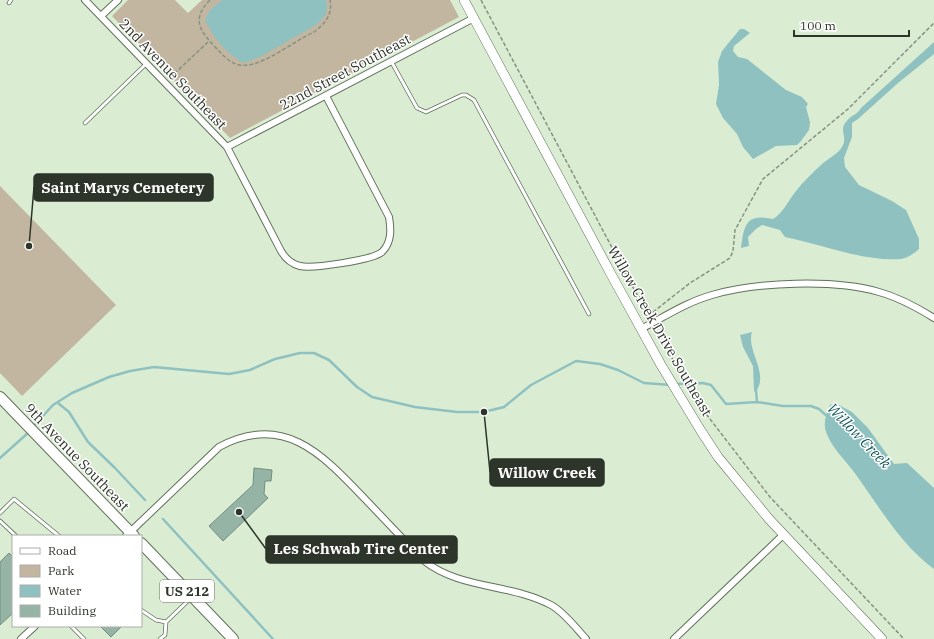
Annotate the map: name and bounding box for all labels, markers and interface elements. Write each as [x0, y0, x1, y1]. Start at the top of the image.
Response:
scale bar [794, 12, 909, 38]
street label: 2nd Avenue Southeast [115, 15, 231, 133]
text: 100 m [800, 18, 836, 33]
street label: 22nd Street Southeast [277, 30, 414, 114]
callout: Saint Marys Cemetery [34, 174, 213, 201]
text: Saint Marys Cemetery [41, 178, 205, 197]
street label: Willow Creek Drive Southeast [604, 243, 716, 419]
street label: 9th Avenue Southeast [21, 399, 133, 515]
water label: Willow Creek [823, 399, 895, 472]
callout: Willow Creek [490, 459, 604, 486]
text: Willow Creek [498, 463, 597, 482]
legend [12, 535, 142, 627]
callout: Les Schwab Tire Center [266, 536, 457, 563]
text: Les Schwab Tire Center [274, 539, 449, 558]
text: Road [48, 543, 77, 558]
text: Park [48, 563, 74, 578]
road number: US 212 [160, 580, 214, 602]
text: Water [48, 583, 82, 598]
text: Building [48, 603, 96, 618]

